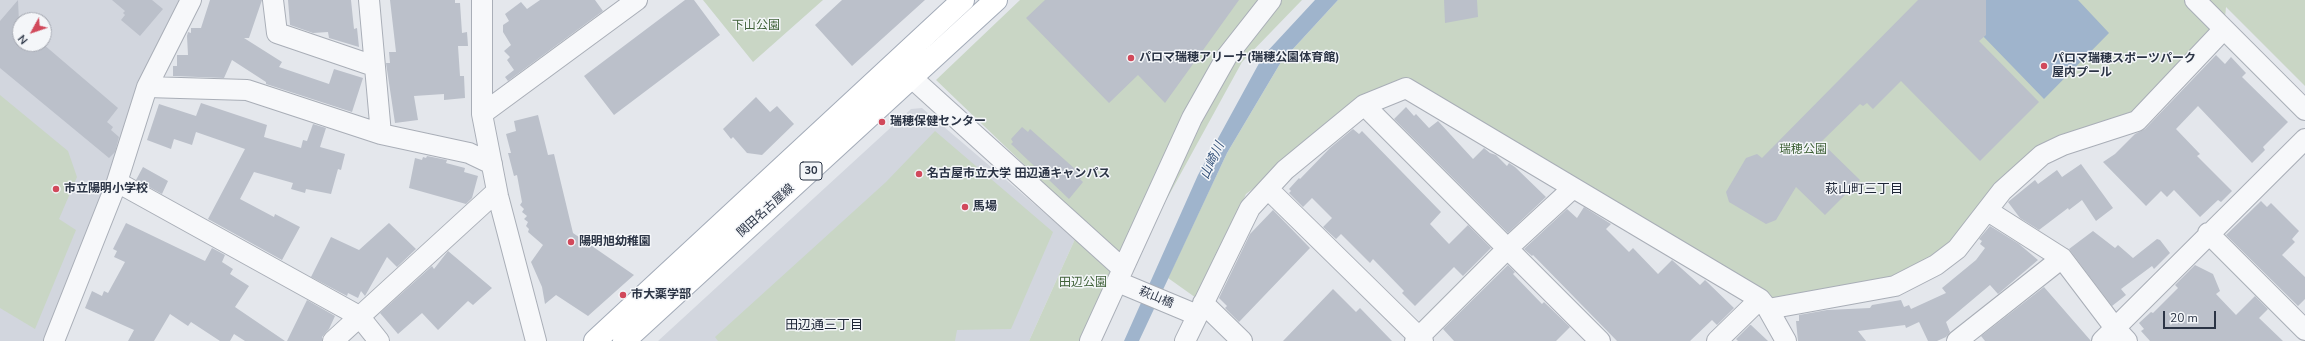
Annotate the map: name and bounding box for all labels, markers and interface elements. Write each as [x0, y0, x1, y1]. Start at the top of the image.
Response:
north arrow [12, 12, 52, 52]
park label: 下山公園 [732, 19, 780, 33]
text: N [15, 31, 32, 47]
place label: パロマ瑞穂アリーナ(瑞穂公園体育館) [1139, 51, 1340, 65]
place label: パロマ瑞穂スポーツパーク 屋内プール [2052, 52, 2196, 80]
marker: パロマ瑞穂アリーナ(瑞穂公園体育館) [1126, 53, 1136, 63]
marker: パロマ瑞穂スポーツパーク 屋内プール [2039, 61, 2049, 71]
place label: 瑞穂保健センター [890, 115, 986, 129]
marker: 瑞穂保健センター [877, 117, 887, 127]
water label: 山崎川 [1198, 140, 1228, 182]
park label: 瑞穂公園 [1779, 143, 1827, 157]
road number: 30 [800, 162, 822, 180]
place label: 名古屋市立大学 田辺通キャンパス [927, 167, 1110, 181]
marker: 名古屋市立大学 田辺通キャンパス [914, 169, 924, 179]
place label: 市立陽明小学校 [64, 182, 148, 196]
street label: 関田名古屋線 [734, 182, 798, 240]
district label: 萩山町三丁目 [1825, 182, 1903, 198]
marker: 市立陽明小学校 [51, 184, 61, 194]
place label: 馬場 [973, 200, 997, 214]
marker: 馬場 [960, 202, 970, 212]
place label: 陽明旭幼稚園 [579, 235, 651, 249]
marker: 陽明旭幼稚園 [566, 237, 576, 247]
park label: 田辺公園 [1059, 276, 1107, 290]
street label: 萩山橋 [1137, 284, 1175, 312]
place label: 市大薬学部 [631, 288, 691, 302]
marker: 市大薬学部 [618, 290, 628, 300]
scale bar [2165, 303, 2218, 329]
text: 20 m [2170, 310, 2198, 326]
district label: 田辺通三丁目 [785, 318, 863, 334]

